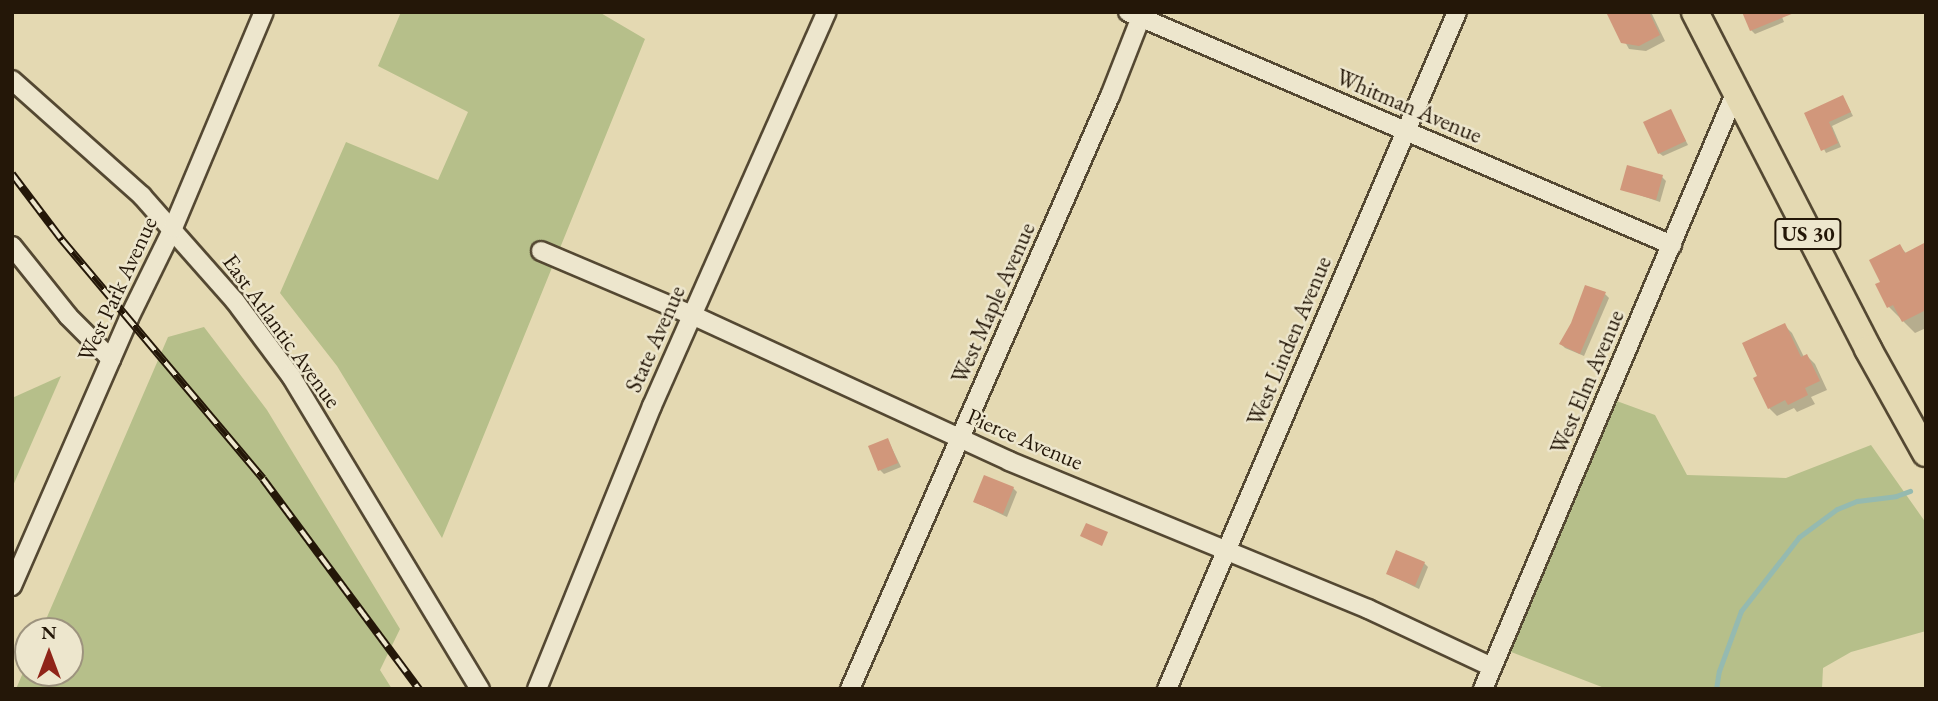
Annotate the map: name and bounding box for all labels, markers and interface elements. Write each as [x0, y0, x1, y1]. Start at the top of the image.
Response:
street label: Whitman Avenue [1332, 63, 1486, 149]
street label: West Park Avenue [71, 212, 163, 366]
road number: US 30 [1773, 216, 1843, 252]
street label: West Maple Avenue [945, 218, 1041, 388]
street label: East Atlantic Avenue [217, 249, 347, 413]
street label: West Linden Avenue [1241, 252, 1337, 430]
street label: State Avenue [619, 281, 691, 397]
street label: West Elm Avenue [1544, 306, 1630, 458]
street label: Pierce Avenue [963, 402, 1087, 476]
north arrow [14, 617, 84, 687]
text: N [41, 620, 57, 645]

